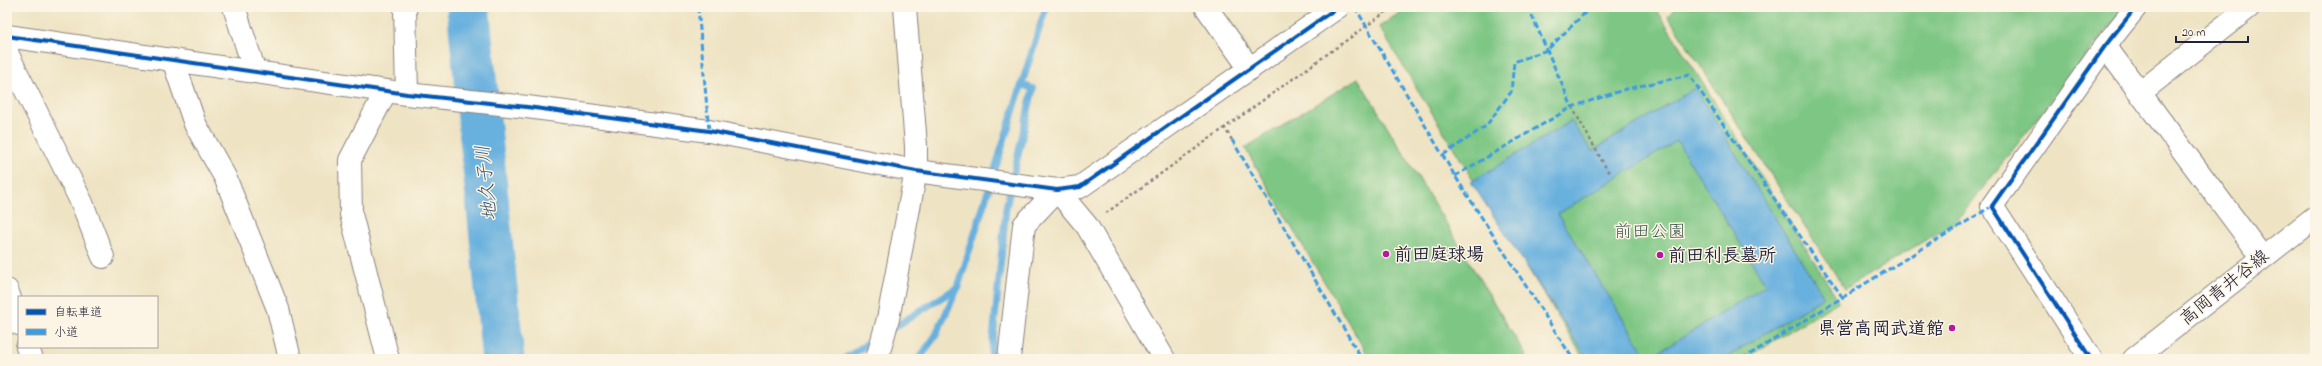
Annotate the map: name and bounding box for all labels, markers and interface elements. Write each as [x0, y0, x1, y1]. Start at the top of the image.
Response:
scale bar [2176, 18, 2248, 44]
text: 20 m [2182, 24, 2205, 42]
water label: 地久子川 [470, 144, 505, 222]
park label: 前田公園 [1614, 220, 1686, 246]
place label: 前田庭球場 [1394, 243, 1484, 269]
place label: 前田利長墓所 [1668, 244, 1776, 270]
street label: 高岡青井谷線 [2175, 244, 2275, 333]
marker: 前田庭球場 [1381, 249, 1391, 259]
marker: 前田利長墓所 [1655, 250, 1665, 260]
legend [18, 296, 158, 348]
text: 自転車道 [54, 304, 102, 322]
place label: 県営高岡武道館 [1818, 317, 1944, 343]
marker: 県営高岡武道館 [1947, 323, 1957, 333]
text: 小道 [54, 324, 78, 342]

